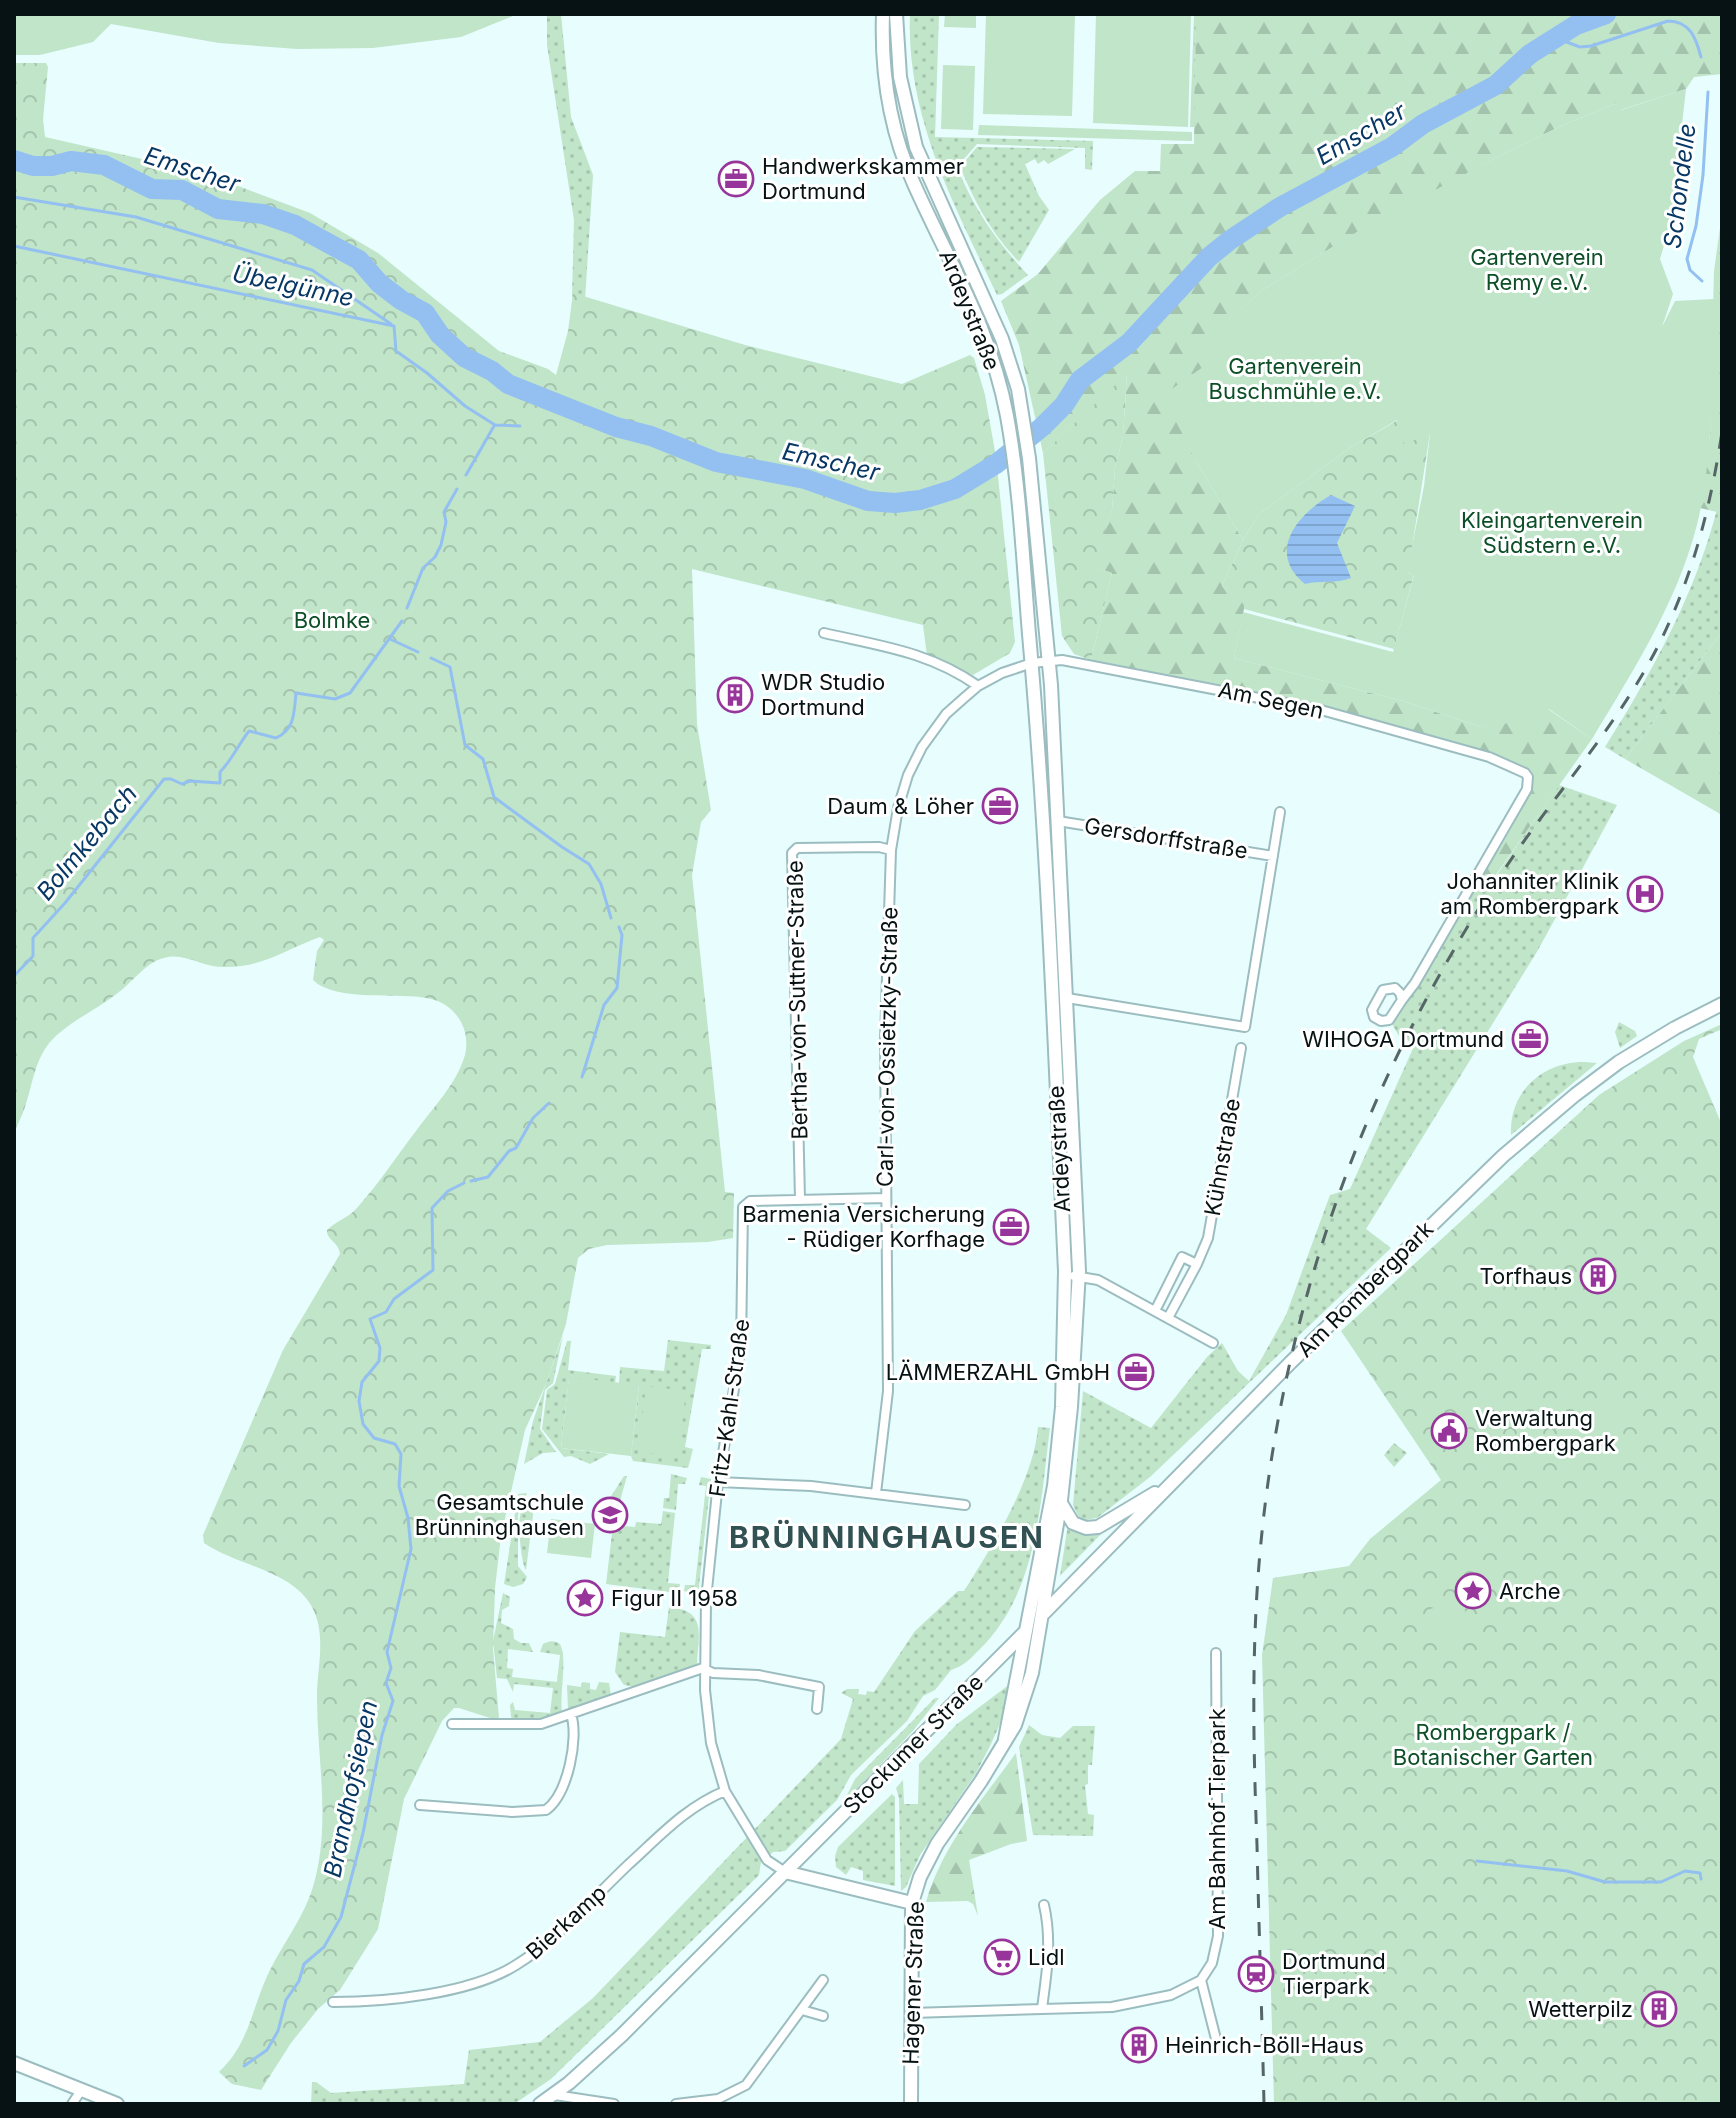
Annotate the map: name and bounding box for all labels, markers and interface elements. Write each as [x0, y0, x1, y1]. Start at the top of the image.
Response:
water label: Emscher [1311, 96, 1412, 171]
water label: Schondelle [1657, 122, 1702, 250]
water label: Emscher [141, 140, 245, 199]
place label: Handwerkskammer Dortmund [762, 153, 964, 204]
office icon: Handwerkskammer Dortmund [717, 160, 755, 198]
park label: Gartenverein Remy e.V. [1470, 244, 1604, 295]
street label: Ardeystraße [934, 246, 1006, 374]
water label: Übelgünne [230, 259, 356, 313]
park label: Gartenverein Buschmühle e.V. [1209, 353, 1381, 404]
water label: Emscher [780, 436, 883, 487]
park label: Kleingartenverein Südstern e.V. [1461, 507, 1643, 558]
park label: Bolmke [294, 607, 370, 633]
place label: WDR Studio Dortmund [761, 669, 885, 720]
building icon: WDR Studio Dortmund [716, 676, 754, 714]
street label: Am Segen [1216, 676, 1326, 724]
water label: Bolmkebach [30, 779, 143, 906]
office icon: Daum & Löher [981, 787, 1019, 825]
place label: Daum & Löher [827, 793, 974, 819]
street label: Gersdorffstraße [1082, 812, 1250, 864]
street label: Bertha-von-Suttner-Straße [782, 860, 812, 1140]
place label: Johanniter Klinik am Rombergpark [1440, 868, 1619, 919]
hospital icon: Johanniter Klinik am Rombergpark [1626, 875, 1664, 913]
street label: Carl-von-Ossietzky-Straße [872, 907, 902, 1187]
office icon: WIHOGA Dortmund [1511, 1020, 1549, 1058]
place label: WIHOGA Dortmund [1302, 1026, 1504, 1052]
street label: Ardeystraße [1043, 1085, 1075, 1213]
street label: Kühnstraße [1199, 1096, 1245, 1218]
place label: Barmenia Versicherung - Rüdiger Korfhage [742, 1201, 985, 1252]
office icon: Barmenia Versicherung - Rüdiger Korfhage [992, 1208, 1030, 1246]
street label: Am Rombergpark [1292, 1216, 1438, 1362]
building icon: Torfhaus [1579, 1257, 1617, 1295]
place label: Torfhaus [1480, 1263, 1572, 1289]
street label: Fritz-Kahl-Straße [704, 1317, 754, 1499]
office icon: LÄMMERZAHL GmbH [1117, 1353, 1155, 1391]
place label: LÄMMERZAHL GmbH [886, 1359, 1110, 1385]
place label: Verwaltung Rombergpark [1475, 1405, 1616, 1456]
public building icon: Verwaltung Rombergpark [1430, 1412, 1468, 1450]
place label: Gesamtschule Brünninghausen [415, 1489, 584, 1540]
school or university icon: Gesamtschule Brünninghausen [591, 1496, 629, 1534]
district label: BRÜNNINGHAUSEN [729, 1519, 1045, 1555]
place icon: Arche [1454, 1572, 1492, 1610]
place label: Arche [1499, 1578, 1561, 1604]
place icon: Figur II 1958 [566, 1579, 604, 1617]
place label: Figur II 1958 [611, 1585, 738, 1611]
street label: Stockumer Straße [838, 1669, 988, 1819]
water label: Brandhofsiepen [318, 1698, 383, 1880]
street label: Am Bahnhof Tierpark [1204, 1708, 1230, 1930]
park label: Rombergpark / Botanischer Garten [1393, 1719, 1593, 1770]
street label: Bierkamp [521, 1879, 611, 1965]
street label: Hagener Straße [897, 1901, 929, 2065]
supermarket icon: Lidl [983, 1938, 1021, 1976]
place label: Lidl [1028, 1944, 1065, 1970]
place label: Dortmund Tierpark [1282, 1948, 1386, 1999]
station icon: Dortmund Tierpark [1237, 1955, 1275, 1993]
building icon: Wetterpilz [1640, 1990, 1678, 2028]
place label: Wetterpilz [1528, 1996, 1633, 2022]
building icon: Heinrich-Böll-Haus [1120, 2026, 1158, 2064]
place label: Heinrich-Böll-Haus [1165, 2032, 1364, 2058]

